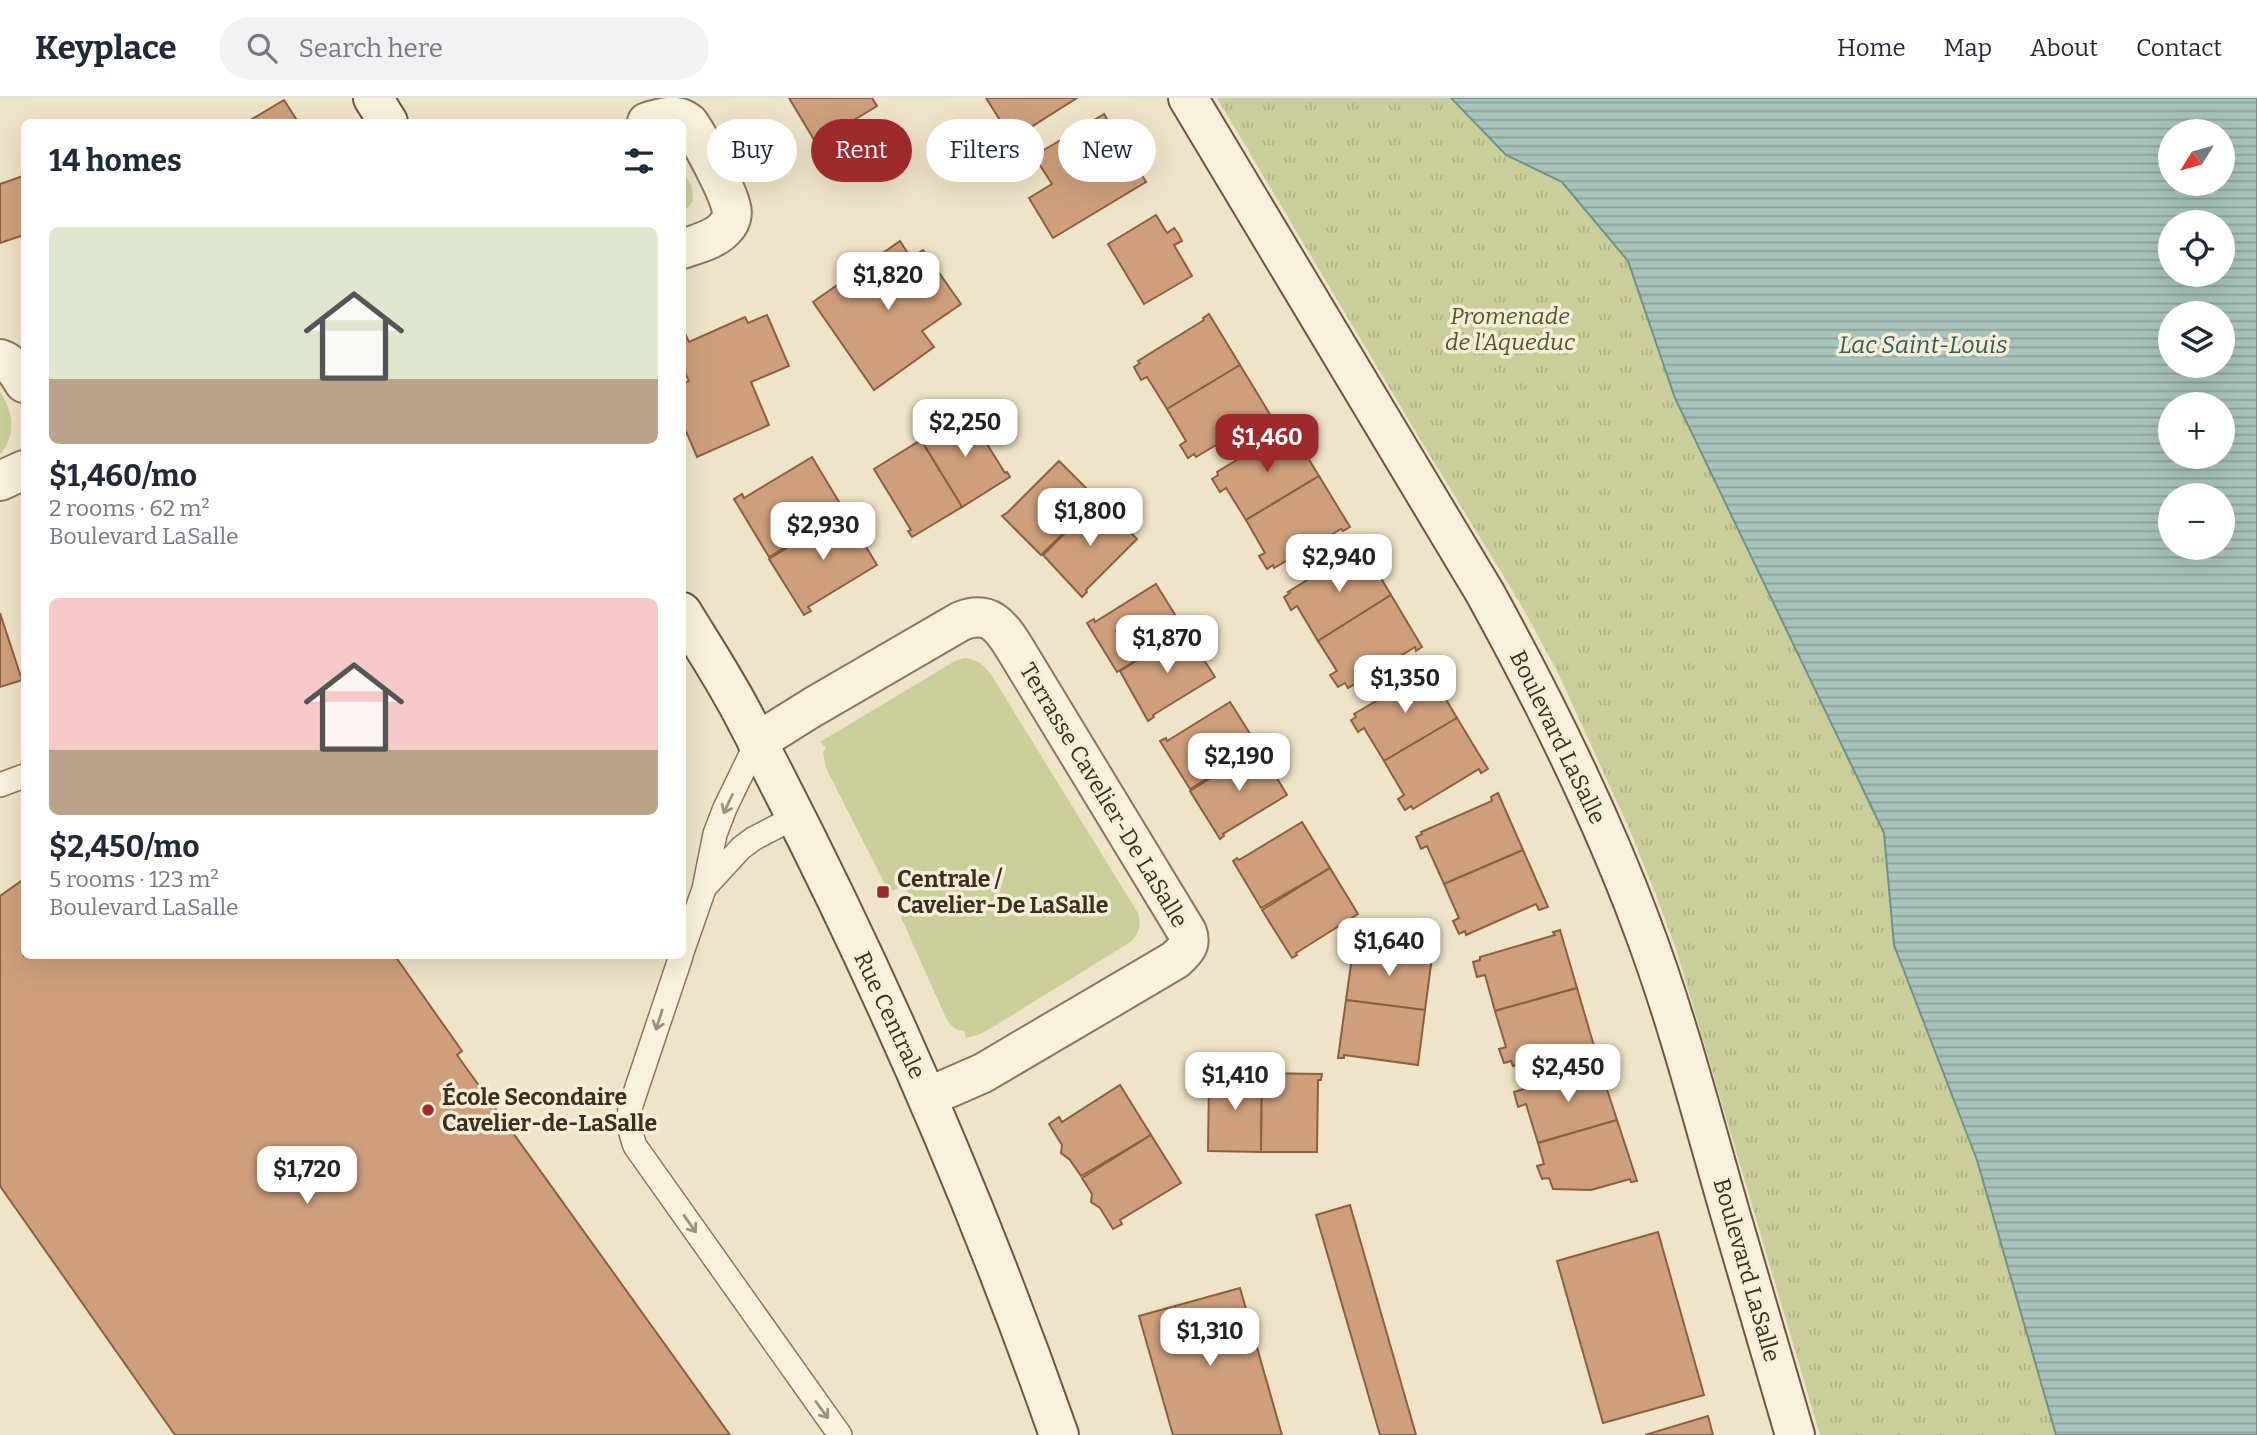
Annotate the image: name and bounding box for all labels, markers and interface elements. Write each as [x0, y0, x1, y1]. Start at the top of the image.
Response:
search box [219, 17, 709, 80]
text: Keyplace [35, 28, 177, 68]
icon: search [243, 29, 281, 67]
text: Search here [299, 33, 443, 64]
text: Home [1837, 34, 1906, 62]
text: Map [1944, 34, 1992, 62]
text: About [2030, 34, 2098, 62]
text: Contact [2136, 34, 2222, 62]
chip: Buy [707, 119, 797, 182]
chip: Rent [811, 119, 912, 182]
chip: Filters [926, 119, 1044, 182]
chip: New [1058, 119, 1156, 182]
north arrow [2158, 119, 2235, 196]
map controls [2158, 119, 2235, 560]
icon: filters [620, 142, 658, 180]
text: 14 homes [49, 143, 182, 179]
button: locate [2158, 210, 2235, 287]
pin: $1,820 [831, 252, 945, 312]
text: $1,820 [853, 261, 923, 289]
icon: home [291, 273, 417, 399]
button: layers [2158, 301, 2235, 378]
park label: Promenade de l'Aqueduc [1445, 302, 1575, 356]
water label: Lac Saint-Louis [1839, 331, 2007, 359]
button: + [2158, 392, 2235, 469]
pin: $2,250 [908, 400, 1022, 459]
text: $2,250 [929, 408, 1001, 436]
pin: $1,460 [1210, 414, 1324, 474]
text: $1,460 [1231, 423, 1303, 451]
text: $1,460/mo [49, 458, 197, 494]
button: − [2158, 483, 2235, 560]
pin: $1,800 [1033, 489, 1147, 548]
text: 2 rooms · 62 m² [49, 494, 210, 522]
text: $1,800 [1054, 497, 1126, 525]
pin: $2,930 [766, 503, 880, 562]
text: $2,930 [786, 511, 860, 539]
text: Boulevard LaSalle [49, 522, 239, 550]
pin: $2,940 [1282, 534, 1396, 594]
text: $2,940 [1302, 543, 1376, 571]
pin: $1,870 [1110, 616, 1224, 675]
text: $1,870 [1132, 624, 1202, 652]
icon: home [291, 644, 417, 770]
street label: Boulevard LaSalle [1504, 646, 1612, 828]
pin: $1,350 [1348, 656, 1462, 715]
street label: Terrasse Cavelier-De LaSalle [1014, 658, 1194, 932]
text: $1,350 [1370, 664, 1440, 692]
pin: $2,190 [1182, 734, 1296, 793]
text: $2,190 [1204, 742, 1274, 770]
one-way arrow [720, 793, 734, 814]
text: $2,450/mo [49, 829, 200, 865]
text: 5 rooms · 123 m² [49, 865, 219, 893]
place label: Centrale / Cavelier-De LaSalle [897, 865, 1108, 919]
marker: Centrale / Cavelier-De LaSalle [875, 884, 891, 900]
text: Boulevard LaSalle [49, 893, 239, 921]
pin: $1,640 [1332, 918, 1446, 978]
text: $1,640 [1353, 927, 1425, 955]
street label: Rue Centrale [848, 947, 932, 1083]
one-way arrow [652, 1009, 665, 1031]
pin: $2,450 [1511, 1044, 1625, 1104]
pin: $1,410 [1178, 1052, 1292, 1112]
text: $2,450 [1531, 1053, 1605, 1081]
text: $1,410 [1201, 1061, 1269, 1089]
place label: École Secondaire Cavelier-de-LaSalle [442, 1081, 657, 1137]
marker: École Secondaire Cavelier-de-LaSalle [420, 1102, 436, 1118]
pin: $1,720 [250, 1146, 364, 1206]
text: $1,720 [273, 1155, 341, 1183]
street label: Boulevard LaSalle [1707, 1175, 1787, 1365]
one-way arrow [683, 1214, 697, 1233]
pin: $1,310 [1153, 1308, 1267, 1368]
text: $1,310 [1176, 1317, 1244, 1345]
one-way arrow [815, 1400, 829, 1419]

